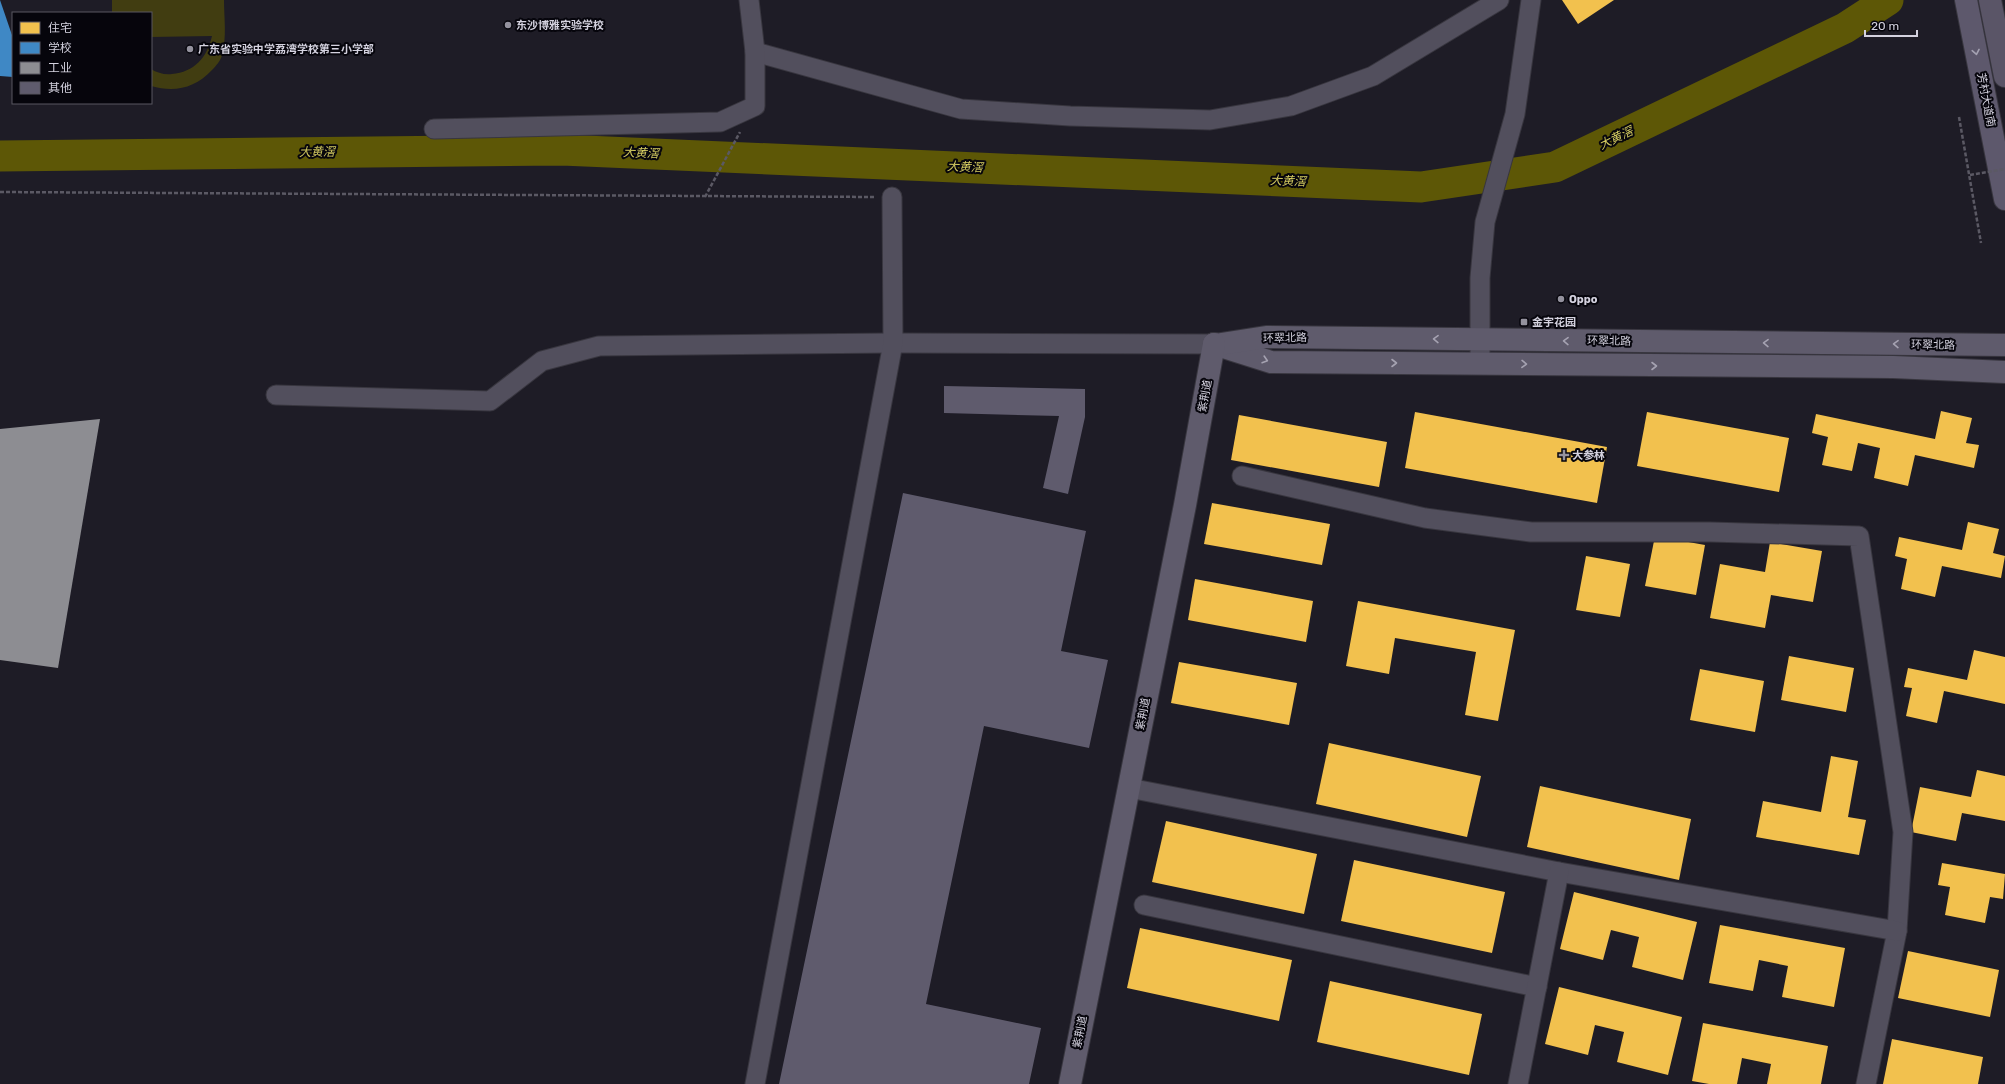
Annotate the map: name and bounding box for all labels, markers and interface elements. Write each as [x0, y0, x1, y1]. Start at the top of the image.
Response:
legend [12, 12, 152, 104]
scale bar [1865, 12, 1917, 38]
place label: 东沙博雅实验学校 [516, 19, 604, 32]
text: 20 m [1871, 19, 1899, 33]
marker: 东沙博雅实验学校 [503, 20, 513, 30]
text: 住宅 [48, 21, 72, 35]
text: 学校 [48, 41, 72, 55]
place label: 广东省实验中学荔湾学校第三小学部 [198, 43, 374, 56]
marker: 广东省实验中学荔湾学校第三小学部 [185, 44, 195, 54]
one-way arrow [1972, 49, 1980, 55]
text: 工业 [48, 61, 72, 75]
street label: 芳村大道南 [1974, 72, 1998, 128]
text: 其他 [48, 81, 72, 95]
water label: 大黄滘 [1597, 123, 1637, 152]
water label: 大黄滘 [299, 145, 337, 159]
water label: 大黄滘 [623, 145, 661, 161]
water label: 大黄滘 [947, 159, 985, 175]
water label: 大黄滘 [1270, 173, 1308, 189]
place label: Oppo [1569, 293, 1598, 306]
marker: Oppo [1556, 294, 1566, 304]
place label: 金宇花园 [1532, 316, 1576, 329]
marker: 金宇花园 [1519, 317, 1529, 327]
street label: 环翠北路 [1263, 331, 1307, 345]
street label: 环翠北路 [1587, 334, 1631, 348]
one-way arrow [1433, 335, 1439, 343]
one-way arrow [1563, 336, 1569, 345]
street label: 环翠北路 [1911, 338, 1955, 352]
one-way arrow [1763, 339, 1769, 347]
one-way arrow [1893, 340, 1899, 348]
one-way arrow [1261, 355, 1268, 364]
one-way arrow [1391, 359, 1397, 367]
one-way arrow [1521, 360, 1527, 368]
one-way arrow [1651, 362, 1657, 370]
street label: 紫荆道 [1196, 379, 1214, 413]
place label: 大参林 [1572, 449, 1605, 462]
marker: 大参林 [1559, 450, 1569, 460]
street label: 紫荆道 [1133, 697, 1153, 731]
street label: 紫荆道 [1070, 1015, 1090, 1049]

